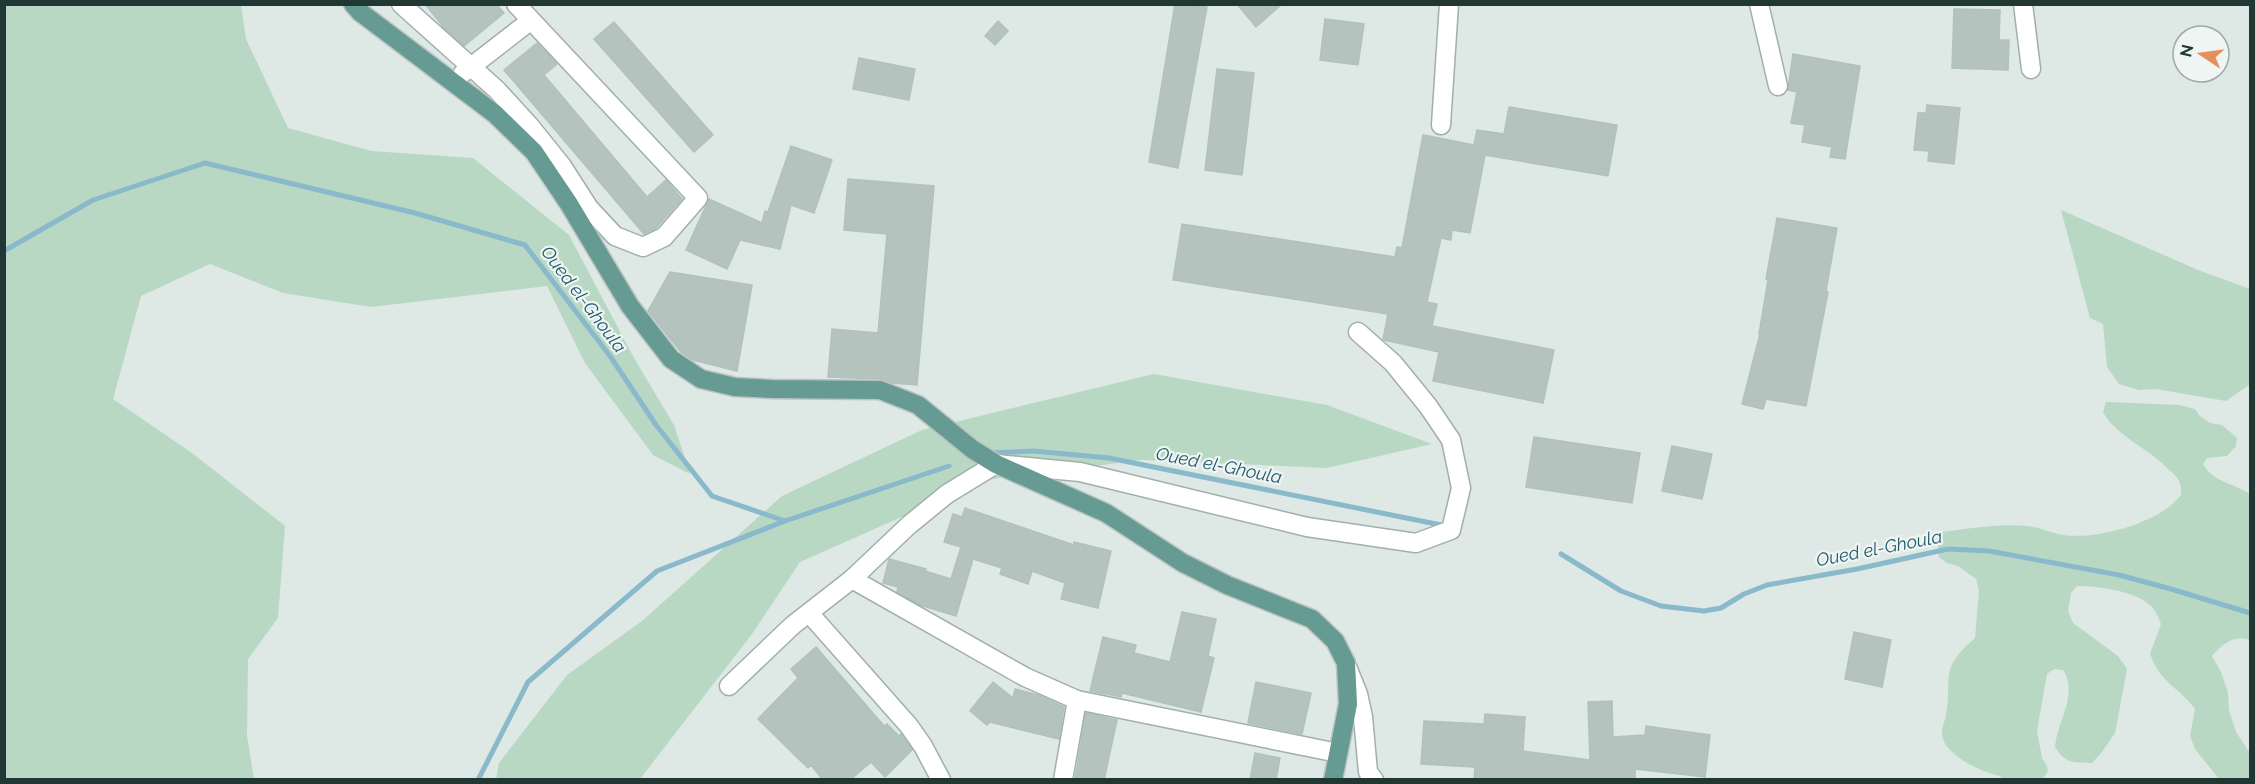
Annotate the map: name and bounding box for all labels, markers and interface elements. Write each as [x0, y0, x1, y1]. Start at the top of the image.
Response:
north arrow [2171, 24, 2231, 84]
text: N [2176, 43, 2198, 59]
water label: Oued el-Ghoula [537, 242, 631, 357]
water label: Oued el-Ghoula [1154, 442, 1284, 488]
water label: Oued el-Ghoula [1814, 525, 1944, 571]

